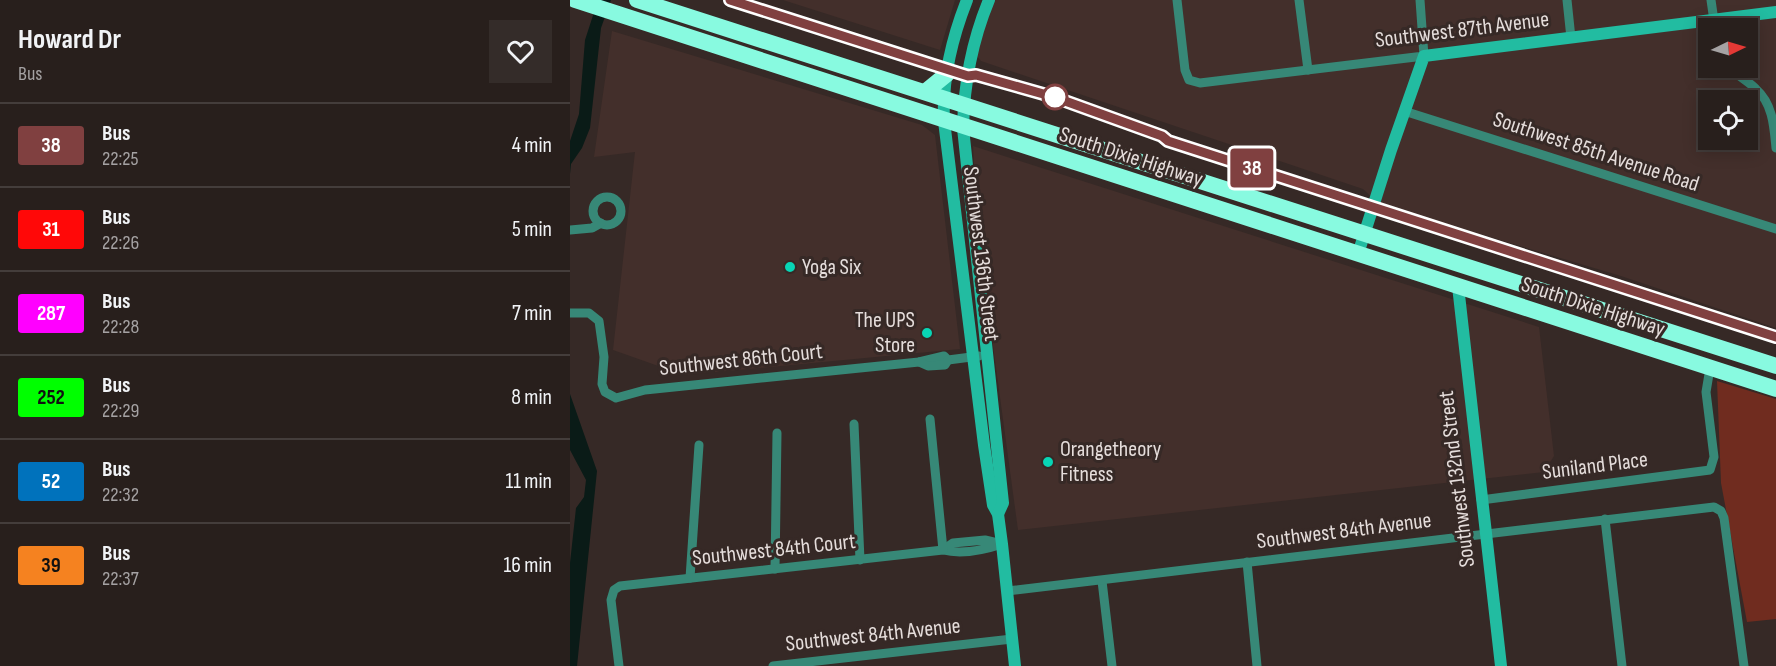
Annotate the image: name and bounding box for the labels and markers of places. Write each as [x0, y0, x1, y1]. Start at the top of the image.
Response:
unlabelled marker [1042, 84, 1068, 110]
place label: Yoga Six [802, 254, 862, 281]
marker: Yoga Six [783, 260, 797, 274]
place label: The UPS Store [855, 307, 915, 359]
marker: The UPS Store [920, 326, 934, 340]
place label: Orangetheory Fitness [1060, 436, 1162, 488]
marker: Orangetheory Fitness [1041, 455, 1055, 469]

